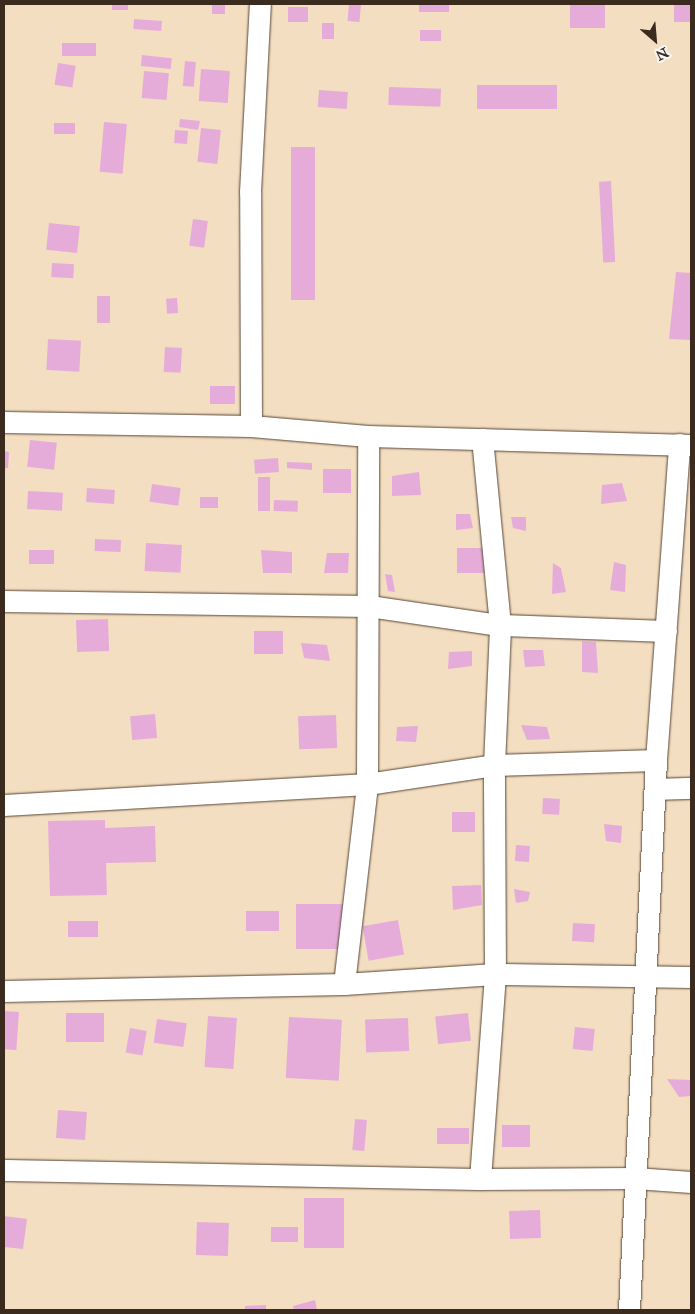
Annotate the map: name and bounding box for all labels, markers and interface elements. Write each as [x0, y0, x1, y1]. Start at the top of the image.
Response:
north arrow [630, 15, 680, 65]
text: N [653, 44, 671, 64]

